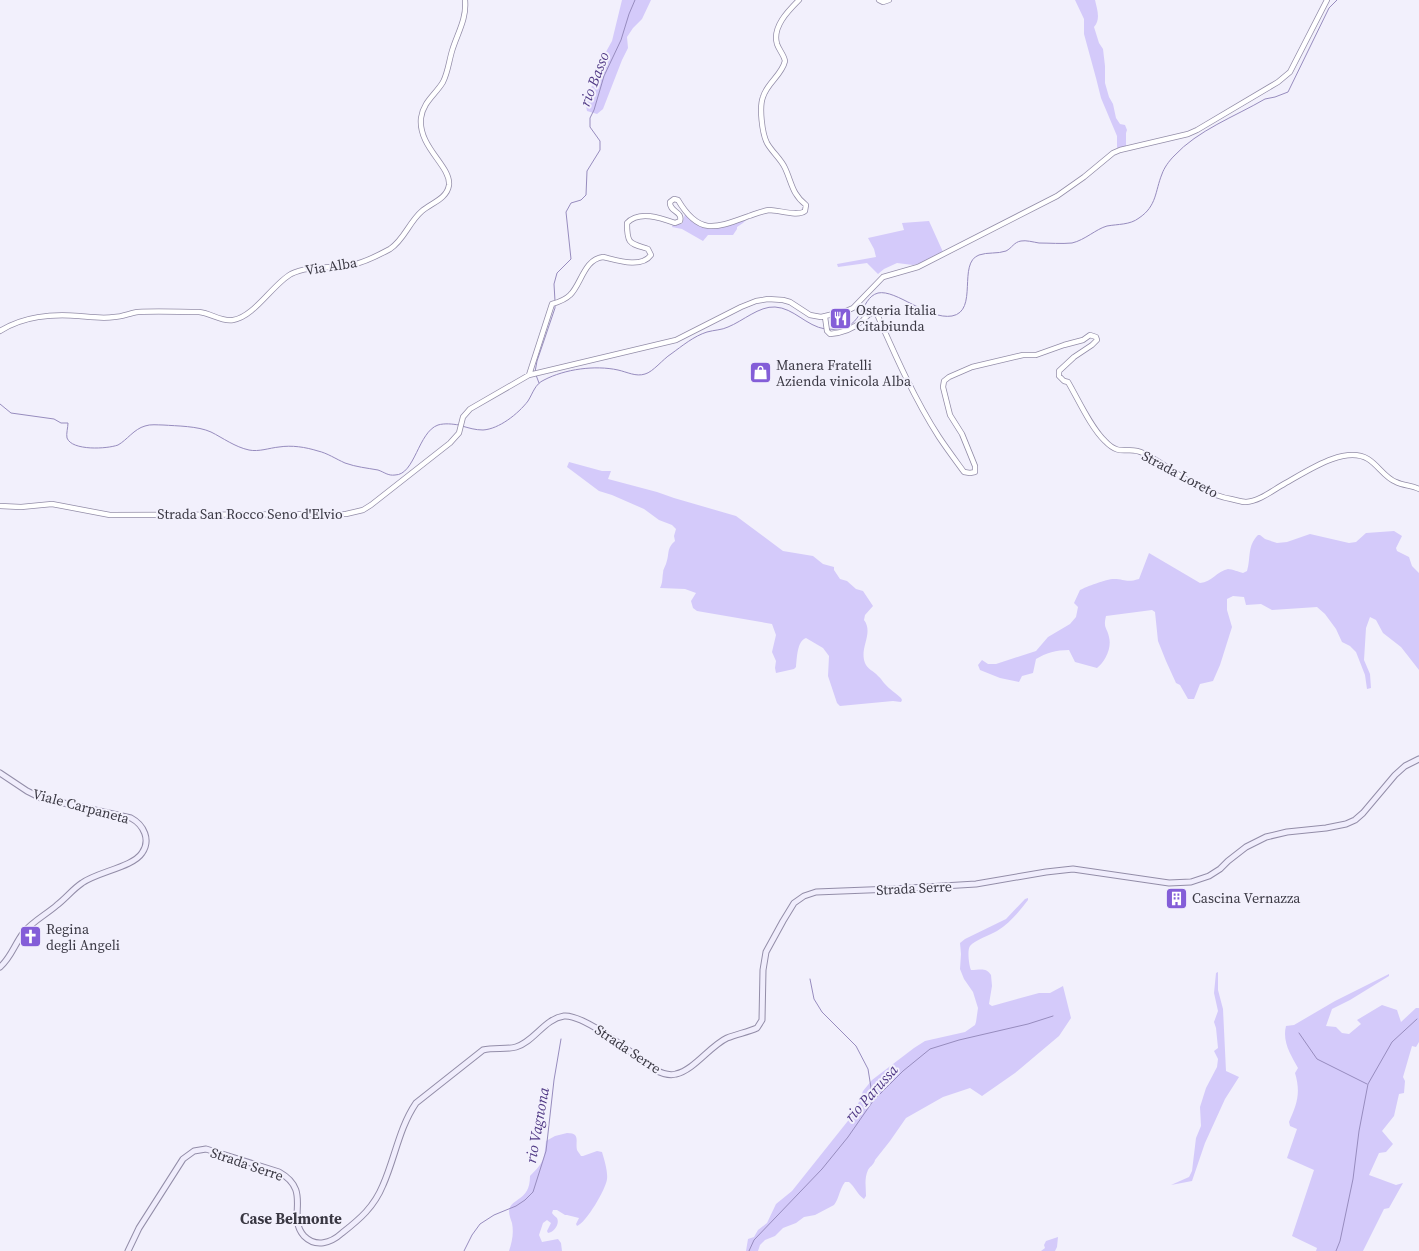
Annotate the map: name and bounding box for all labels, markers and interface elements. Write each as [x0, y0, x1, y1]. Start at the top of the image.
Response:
water label: rio Basso [574, 49, 614, 109]
street label: Via Alba [304, 252, 359, 280]
place label: Osteria Italia Citabiunda [856, 300, 937, 336]
restaurant icon: Osteria Italia Citabiunda [827, 305, 853, 331]
place label: Manera Fratelli Azienda vinicola Alba [776, 355, 912, 391]
shop icon: Manera Fratelli Azienda vinicola Alba [747, 360, 773, 386]
street label: Strada Loreto [1138, 445, 1222, 503]
street label: Strada San Rocco Seno d'Elvio [157, 504, 343, 524]
street label: Viale Carpaneta [30, 784, 132, 829]
street label: Strada Serre [876, 876, 952, 900]
building icon: Cascina Vernazza [1163, 885, 1189, 911]
place label: Cascina Vernazza [1192, 888, 1301, 908]
place label: Regina degli Angeli [46, 919, 120, 955]
church icon: Regina degli Angeli [18, 924, 44, 950]
street label: Strada Serre [591, 1020, 665, 1078]
water label: rio Parussa [840, 1060, 902, 1126]
water label: rio Vagnona [520, 1085, 554, 1165]
street label: Strada Serre [208, 1142, 286, 1186]
district label: Case Belmonte [240, 1208, 342, 1229]

